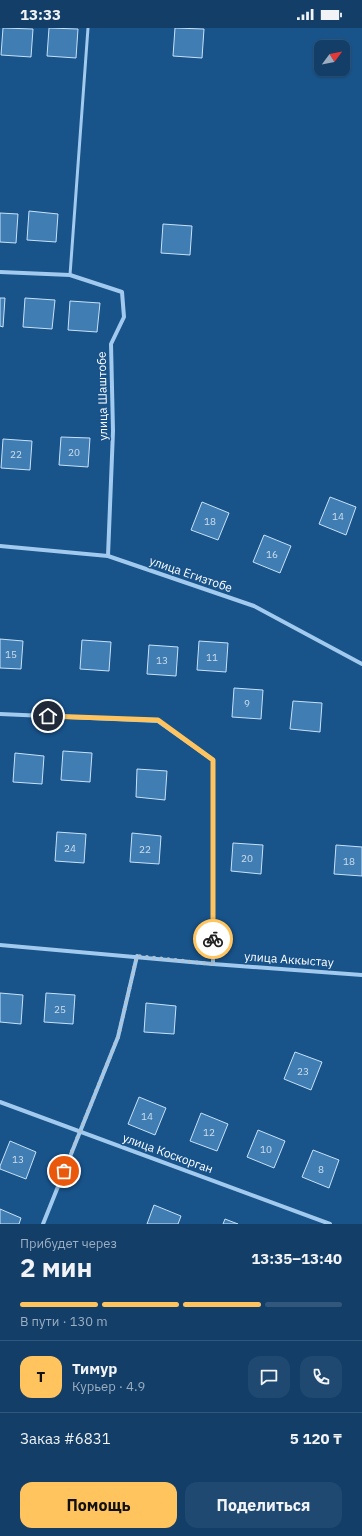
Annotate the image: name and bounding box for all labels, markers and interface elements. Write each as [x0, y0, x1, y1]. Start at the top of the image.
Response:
text: 13:33 [20, 5, 61, 24]
north arrow [314, 40, 350, 76]
map controls [314, 40, 350, 76]
street label: улица Шаштобе [94, 351, 110, 441]
house number: 20 [68, 446, 80, 459]
house number: 22 [10, 448, 22, 461]
house number: 14 [332, 510, 344, 523]
house number: 18 [204, 515, 216, 528]
house number: 16 [266, 548, 278, 561]
street label: улица Егизтобе [147, 553, 235, 595]
house number: 15 [5, 648, 17, 661]
house number: 11 [206, 651, 218, 664]
house number: 13 [156, 654, 168, 667]
house number: 9 [244, 697, 250, 710]
pin [31, 699, 65, 733]
icon: home [37, 705, 59, 727]
house number: 24 [64, 842, 76, 855]
house number: 22 [139, 843, 151, 856]
house number: 20 [241, 852, 253, 865]
house number: 18 [343, 855, 355, 868]
courier [193, 919, 233, 959]
icon: bike [202, 928, 224, 950]
street label: улица Аккыстау [244, 948, 334, 970]
house number: 25 [54, 1003, 66, 1016]
house number: 23 [297, 1065, 309, 1078]
house number: 14 [141, 1110, 153, 1123]
house number: 12 [203, 1126, 215, 1139]
street label: улица Коскорган [121, 1130, 215, 1176]
house number: 10 [260, 1143, 272, 1156]
house number: 13 [12, 1153, 24, 1166]
pin [47, 1154, 81, 1188]
icon: bag [53, 1160, 75, 1182]
house number: 8 [318, 1163, 324, 1176]
text: Прибудет через [20, 1235, 117, 1252]
text: 13:35–13:40 [251, 1249, 342, 1268]
text: 2 мин [20, 1250, 92, 1284]
text: В пути · 130 m [20, 1313, 108, 1330]
button: chat [248, 1356, 290, 1398]
button: phone [300, 1356, 342, 1398]
text: Тимур [72, 1359, 117, 1378]
text: Т [37, 1367, 45, 1386]
text: Курьер · 4.9 [72, 1378, 145, 1395]
text: Заказ #6831 [20, 1429, 111, 1448]
text: 5 120 ₸ [290, 1429, 342, 1448]
button: Помощь [20, 1482, 177, 1528]
button: Поделиться [185, 1482, 342, 1528]

